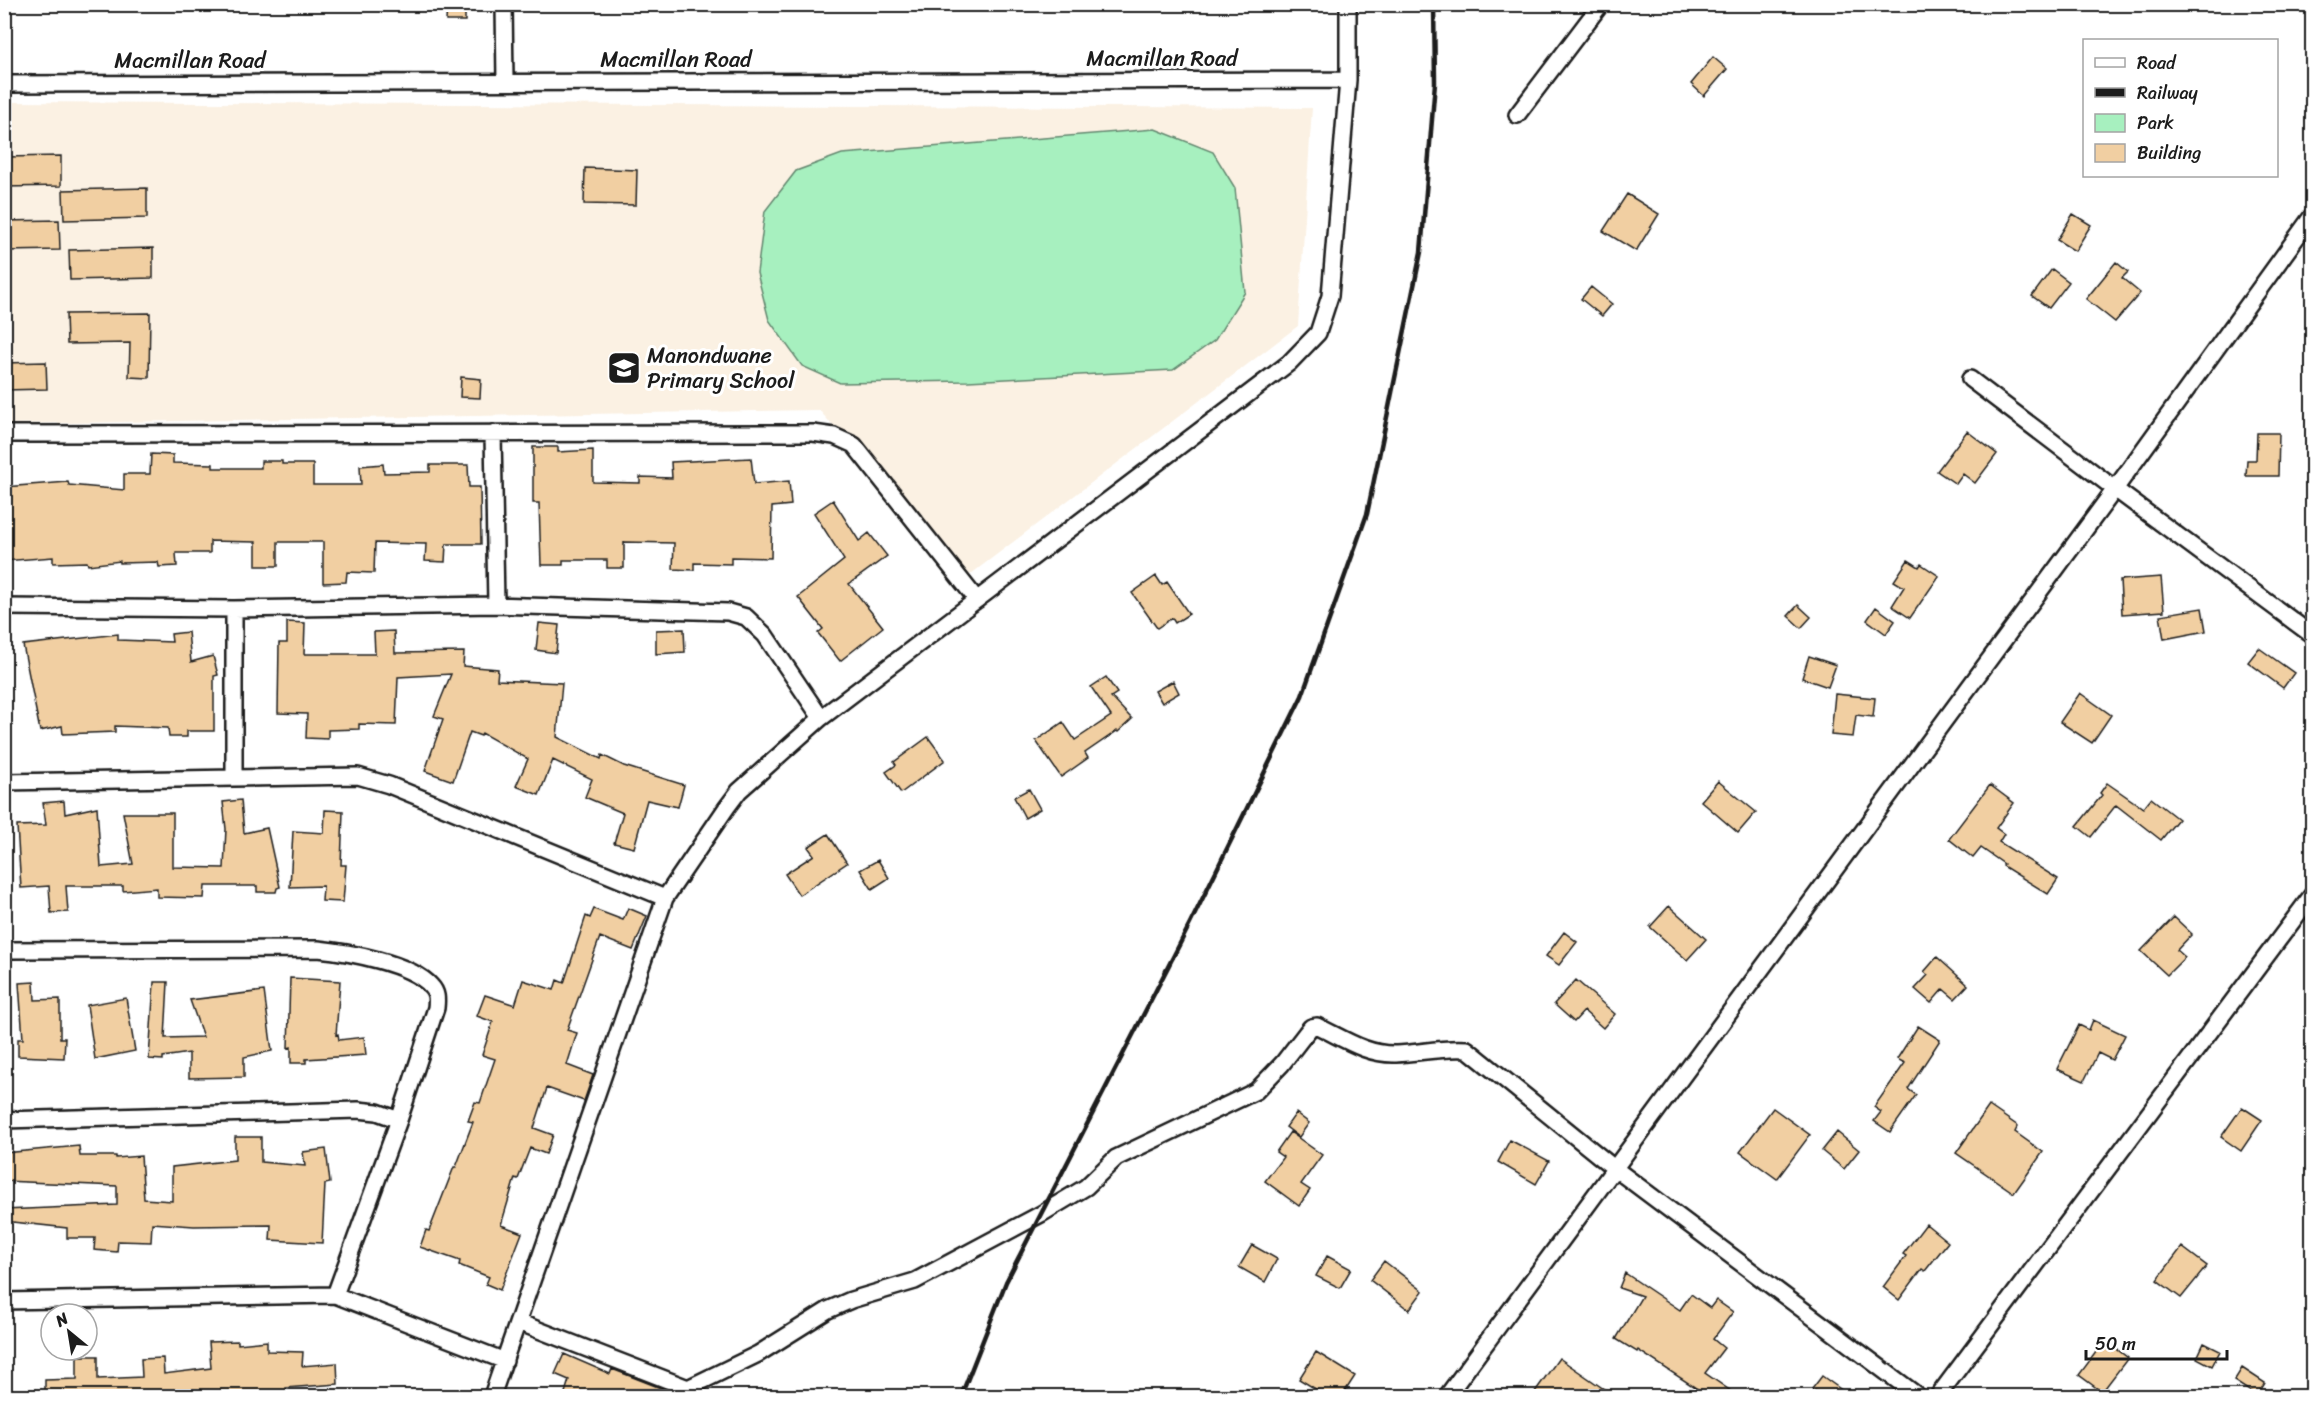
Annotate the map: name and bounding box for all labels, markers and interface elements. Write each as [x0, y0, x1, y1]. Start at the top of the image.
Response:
street label: Macmillan Road [1086, 39, 1239, 78]
legend [2083, 39, 2278, 177]
street label: Macmillan Road [600, 40, 753, 79]
street label: Macmillan Road [114, 41, 267, 80]
text: Road [2137, 47, 2177, 79]
text: Railway [2137, 77, 2199, 109]
text: Park [2137, 107, 2174, 139]
text: Building [2137, 137, 2201, 169]
place label: Manondwane Primary School [647, 336, 795, 400]
school or university icon: Manondwane Primary School [606, 350, 642, 386]
north arrow [39, 1302, 99, 1362]
text: N [49, 1304, 75, 1335]
scale bar [2086, 1323, 2227, 1361]
text: 50 m [2095, 1328, 2136, 1360]

